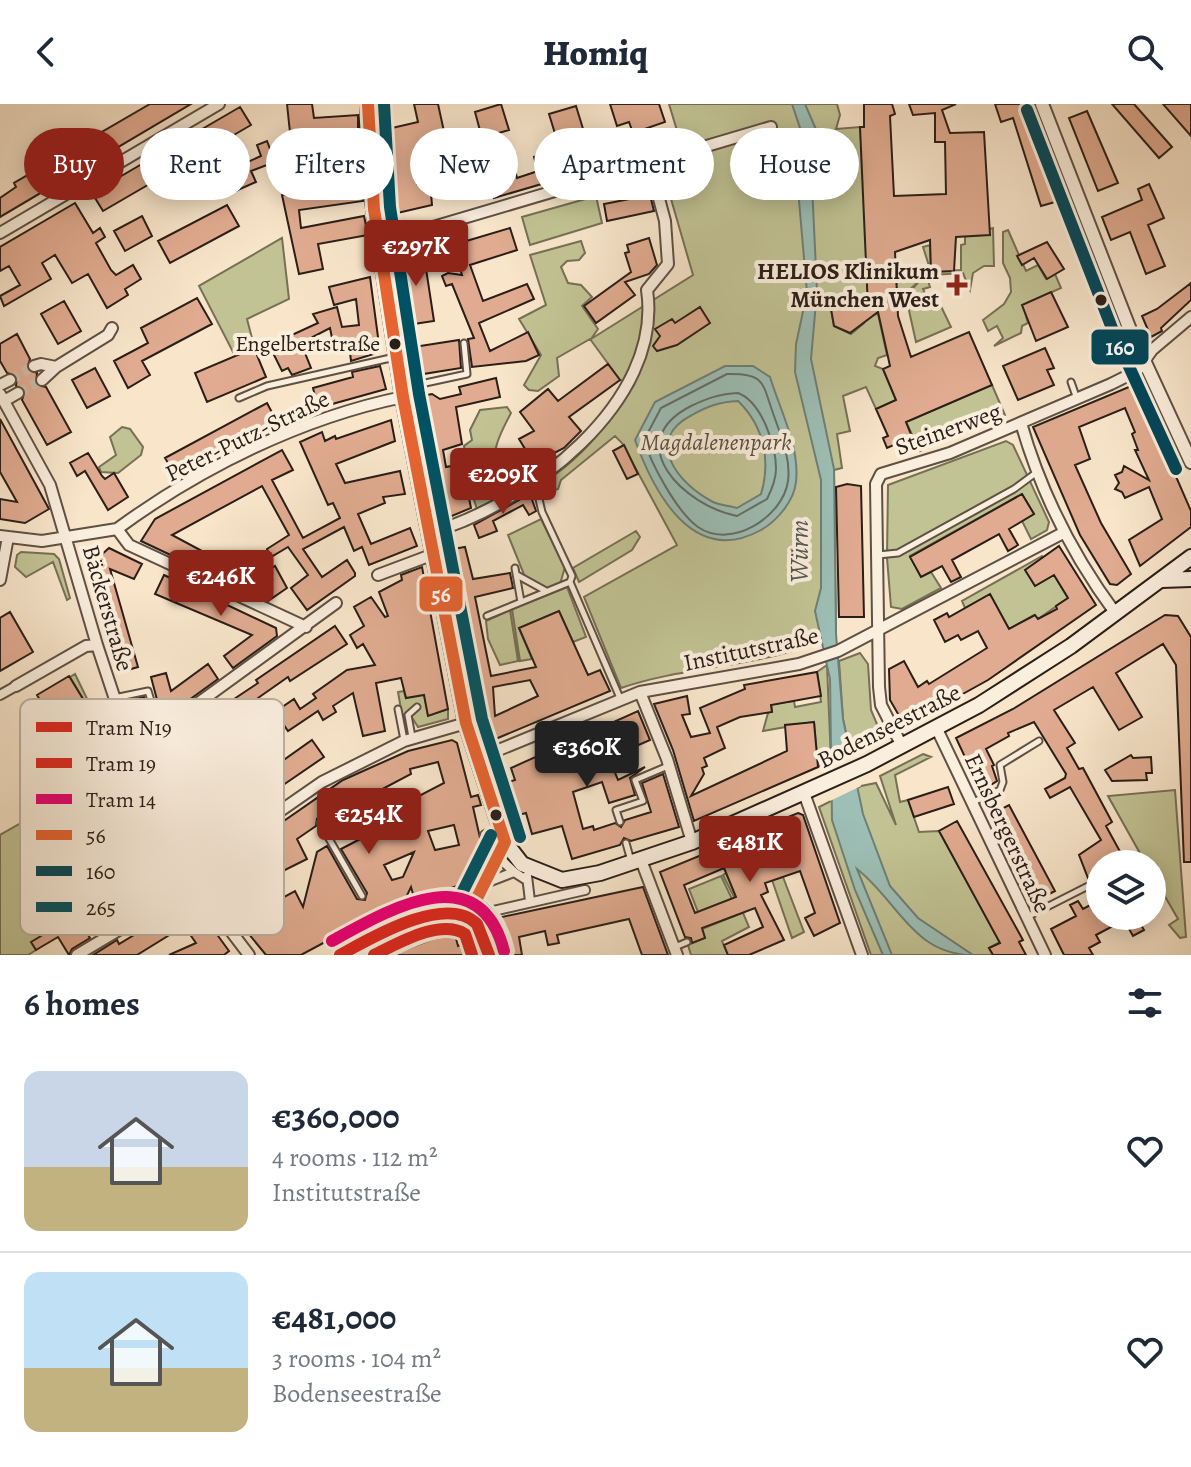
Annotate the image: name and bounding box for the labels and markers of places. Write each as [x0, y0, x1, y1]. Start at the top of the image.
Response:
pin: €297K [360, 220, 472, 288]
place label: HELIOS Klinikum München West [757, 255, 939, 315]
marker: HELIOS Klinikum München West [946, 274, 968, 296]
unlabelled marker [1093, 292, 1109, 308]
place label: Engelbertstraße [235, 329, 380, 359]
marker: Engelbertstraße [387, 336, 403, 352]
pin: €209K [447, 448, 559, 516]
pin: €246K [165, 550, 277, 618]
pin: €360K [531, 721, 643, 789]
pin: €254K [313, 788, 425, 856]
unlabelled marker [488, 807, 504, 823]
pin: €481K [694, 816, 806, 884]

